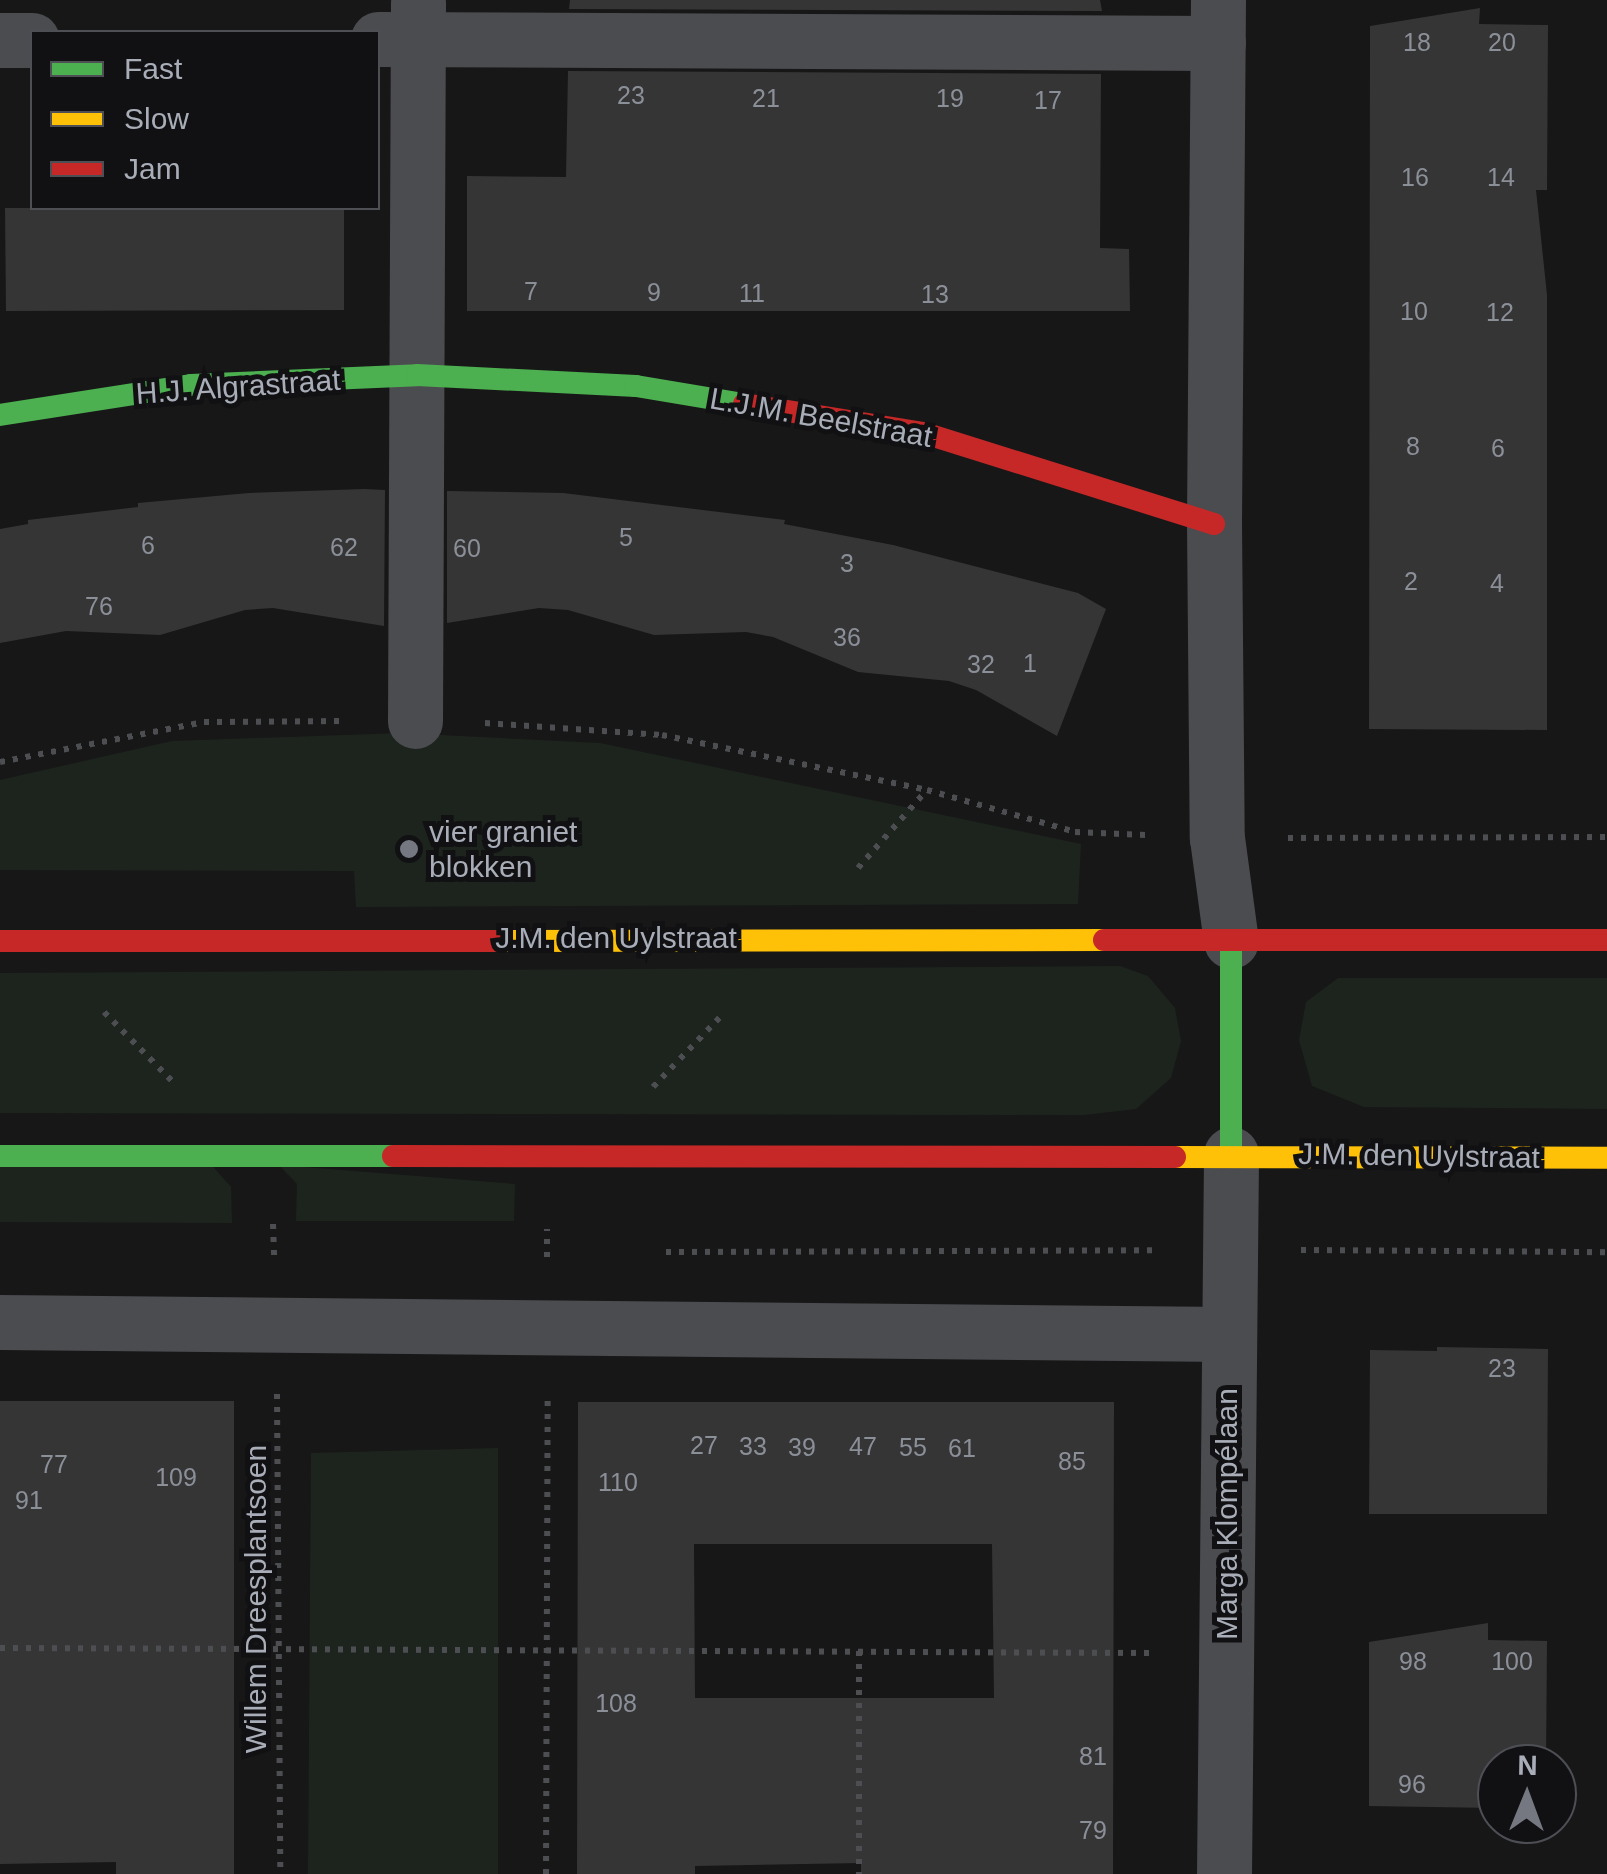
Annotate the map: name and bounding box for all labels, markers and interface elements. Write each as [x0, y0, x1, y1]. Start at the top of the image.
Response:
house number: 18 [1403, 27, 1431, 57]
house number: 20 [1488, 27, 1516, 57]
legend [30, 30, 380, 210]
text: Fast [124, 52, 182, 85]
house number: 23 [617, 80, 645, 110]
house number: 21 [752, 83, 780, 113]
house number: 19 [936, 83, 964, 113]
house number: 17 [1034, 85, 1062, 115]
text: Slow [124, 102, 189, 135]
text: Jam [124, 152, 181, 185]
house number: 16 [1401, 162, 1429, 192]
house number: 14 [1487, 162, 1515, 192]
house number: 7 [524, 276, 538, 306]
house number: 9 [647, 277, 661, 307]
house number: 11 [739, 278, 765, 308]
house number: 13 [921, 279, 949, 309]
house number: 10 [1400, 296, 1428, 326]
house number: 12 [1486, 297, 1514, 327]
street label: H.J. Algrastraat [134, 362, 342, 412]
street label: L.J.M. Beelstraat [707, 381, 935, 455]
house number: 8 [1406, 431, 1420, 461]
house number: 6 [1491, 433, 1505, 463]
house number: 5 [619, 522, 633, 552]
house number: 6 [141, 530, 155, 560]
house number: 62 [330, 532, 358, 562]
house number: 60 [453, 533, 481, 563]
house number: 3 [840, 548, 854, 578]
house number: 2 [1404, 566, 1418, 596]
house number: 4 [1490, 568, 1504, 598]
house number: 76 [85, 591, 113, 621]
house number: 36 [833, 622, 861, 652]
house number: 1 [1023, 648, 1037, 678]
house number: 32 [967, 649, 995, 679]
place label: vier graniet blokken [429, 814, 577, 884]
marker: vier graniet blokken [398, 838, 420, 860]
street label: J.M. den Uylstraat [495, 920, 737, 956]
street label: J.M. den Uylstraat [1298, 1136, 1540, 1176]
house number: 23 [1488, 1353, 1516, 1383]
street label: Marga Klompélaan [1209, 1388, 1245, 1640]
house number: 27 [690, 1430, 718, 1460]
house number: 33 [739, 1431, 767, 1461]
house number: 47 [849, 1431, 877, 1461]
house number: 39 [788, 1432, 816, 1462]
house number: 55 [899, 1432, 927, 1462]
house number: 61 [948, 1433, 976, 1463]
street label: Willem Dreesplantsoen [238, 1445, 274, 1753]
house number: 85 [1058, 1446, 1086, 1476]
house number: 77 [40, 1449, 68, 1479]
house number: 109 [155, 1462, 197, 1492]
house number: 110 [598, 1467, 638, 1497]
house number: 91 [15, 1485, 43, 1515]
house number: 98 [1399, 1646, 1427, 1676]
house number: 100 [1491, 1646, 1533, 1676]
house number: 108 [595, 1688, 637, 1718]
house number: 81 [1079, 1741, 1107, 1771]
north arrow [1477, 1744, 1577, 1844]
text: N [1517, 1750, 1538, 1781]
house number: 96 [1398, 1769, 1426, 1799]
house number: 79 [1079, 1815, 1107, 1845]

